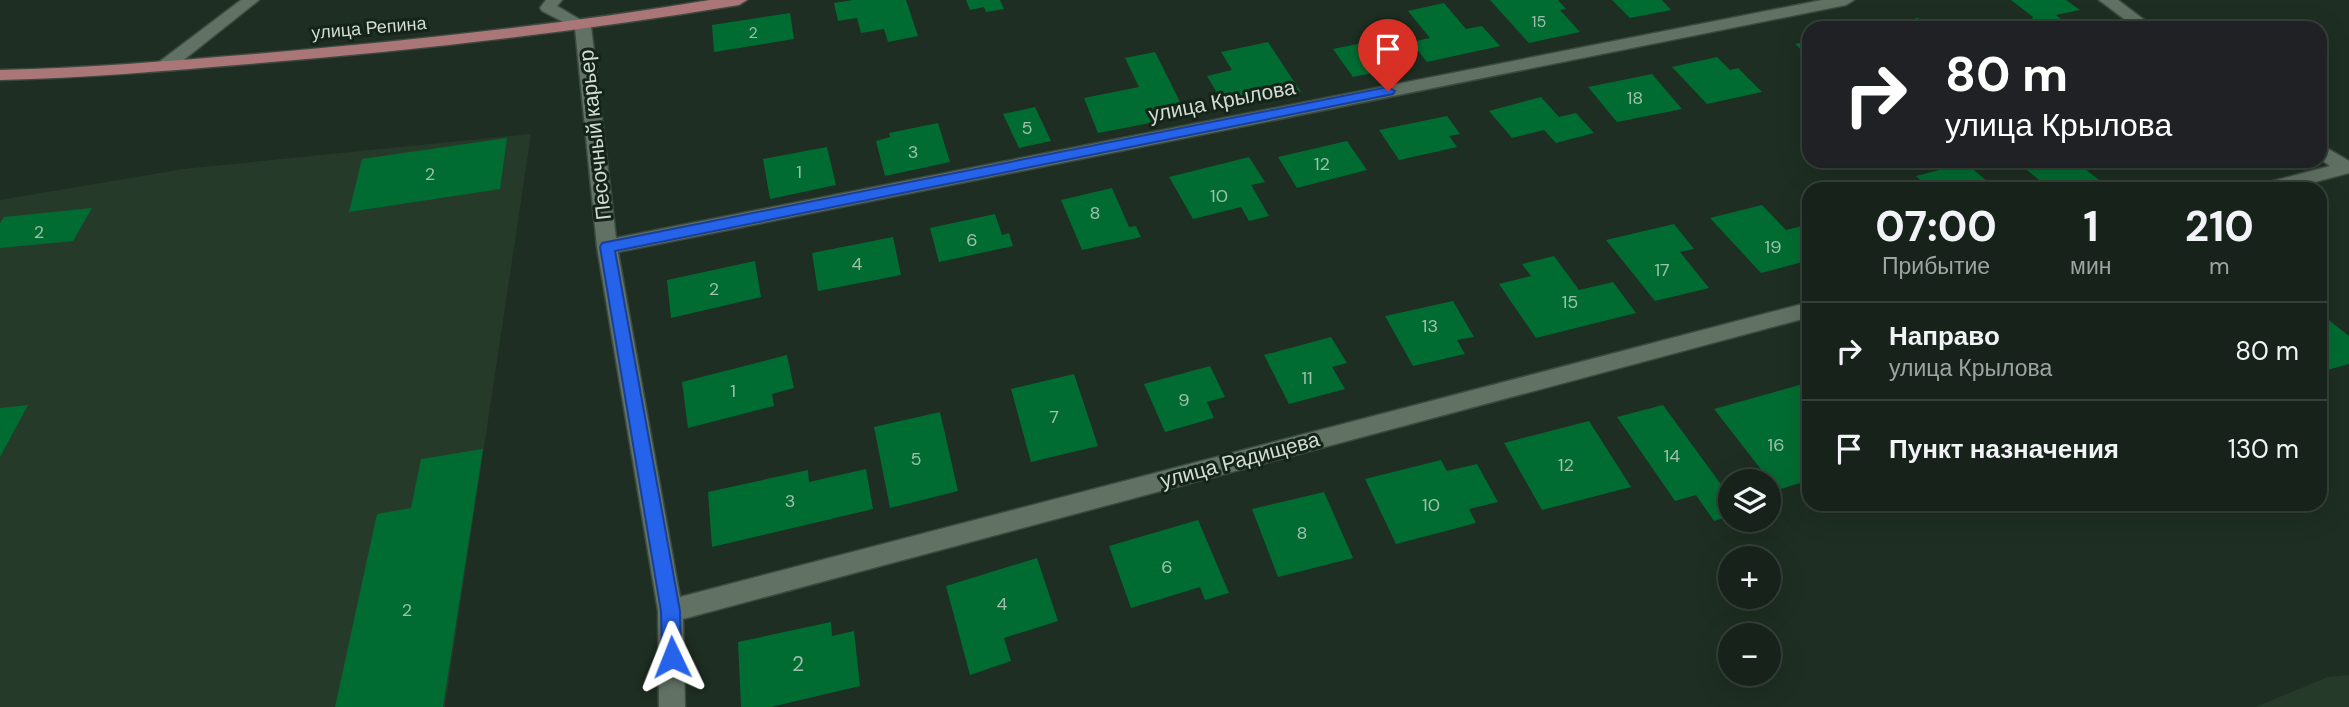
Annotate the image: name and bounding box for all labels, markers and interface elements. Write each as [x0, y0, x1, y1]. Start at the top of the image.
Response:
street label: улица Репина [311, 11, 428, 45]
house number: 15 [1532, 11, 1546, 32]
pin [1358, 19, 1418, 91]
house number: 2 [748, 22, 758, 43]
icon: arrive [1369, 30, 1407, 68]
text: 80 m [1945, 42, 2068, 106]
street label: Песочный карьер [572, 49, 618, 221]
icon: right [1830, 49, 1921, 140]
street label: улица Крылова [1146, 73, 1298, 129]
house number: 18 [1627, 86, 1643, 110]
text: улица Крылова [1945, 104, 2172, 146]
house number: 5 [1022, 116, 1032, 140]
house number: 3 [908, 140, 918, 164]
house number: 12 [1314, 152, 1330, 176]
house number: 1 [796, 160, 802, 184]
house number: 2 [425, 162, 435, 186]
house number: 10 [1210, 184, 1228, 208]
text: 07:00 [1875, 199, 1997, 254]
text: 1 [2083, 199, 2098, 254]
text: 210 [2185, 199, 2254, 254]
house number: 8 [1090, 201, 1100, 225]
house number: 2 [34, 220, 44, 244]
house number: 6 [966, 228, 978, 252]
house number: 19 [1765, 235, 1781, 259]
text: Прибытие [1882, 251, 1990, 281]
text: мин [2070, 251, 2111, 281]
text: m [2209, 251, 2229, 281]
house number: 4 [852, 252, 863, 276]
house number: 17 [1654, 258, 1670, 282]
house number: 2 [709, 277, 719, 301]
house number: 15 [1562, 290, 1578, 314]
house number: 13 [1422, 314, 1438, 338]
text: Направо [1889, 319, 2000, 353]
icon: right [1830, 332, 1868, 370]
text: 80 m [2235, 334, 2299, 368]
text: улица Крылова [1889, 353, 2052, 383]
house number: 11 [1301, 366, 1313, 390]
house number: 1 [730, 379, 736, 403]
house number: 9 [1178, 388, 1190, 412]
house number: 7 [1049, 405, 1059, 429]
street label: улица Радищева [1157, 425, 1323, 495]
icon: arrive [1830, 430, 1868, 468]
text: Пункт назначения [1889, 432, 2119, 466]
text: 130 m [2228, 432, 2299, 466]
house number: 16 [1768, 433, 1784, 457]
house number: 14 [1664, 444, 1680, 468]
house number: 5 [911, 447, 921, 471]
house number: 12 [1558, 453, 1574, 477]
map controls [1718, 469, 1781, 686]
button: layers [1718, 469, 1781, 532]
house number: 3 [785, 489, 795, 513]
house number: 10 [1422, 493, 1440, 517]
house number: 8 [1297, 521, 1307, 545]
button: + [1718, 546, 1781, 609]
house number: 6 [1161, 555, 1173, 579]
house number: 4 [997, 592, 1008, 616]
house number: 2 [402, 598, 412, 622]
position arrow [635, 620, 709, 694]
button: − [1718, 623, 1781, 686]
house number: 2 [792, 650, 804, 678]

